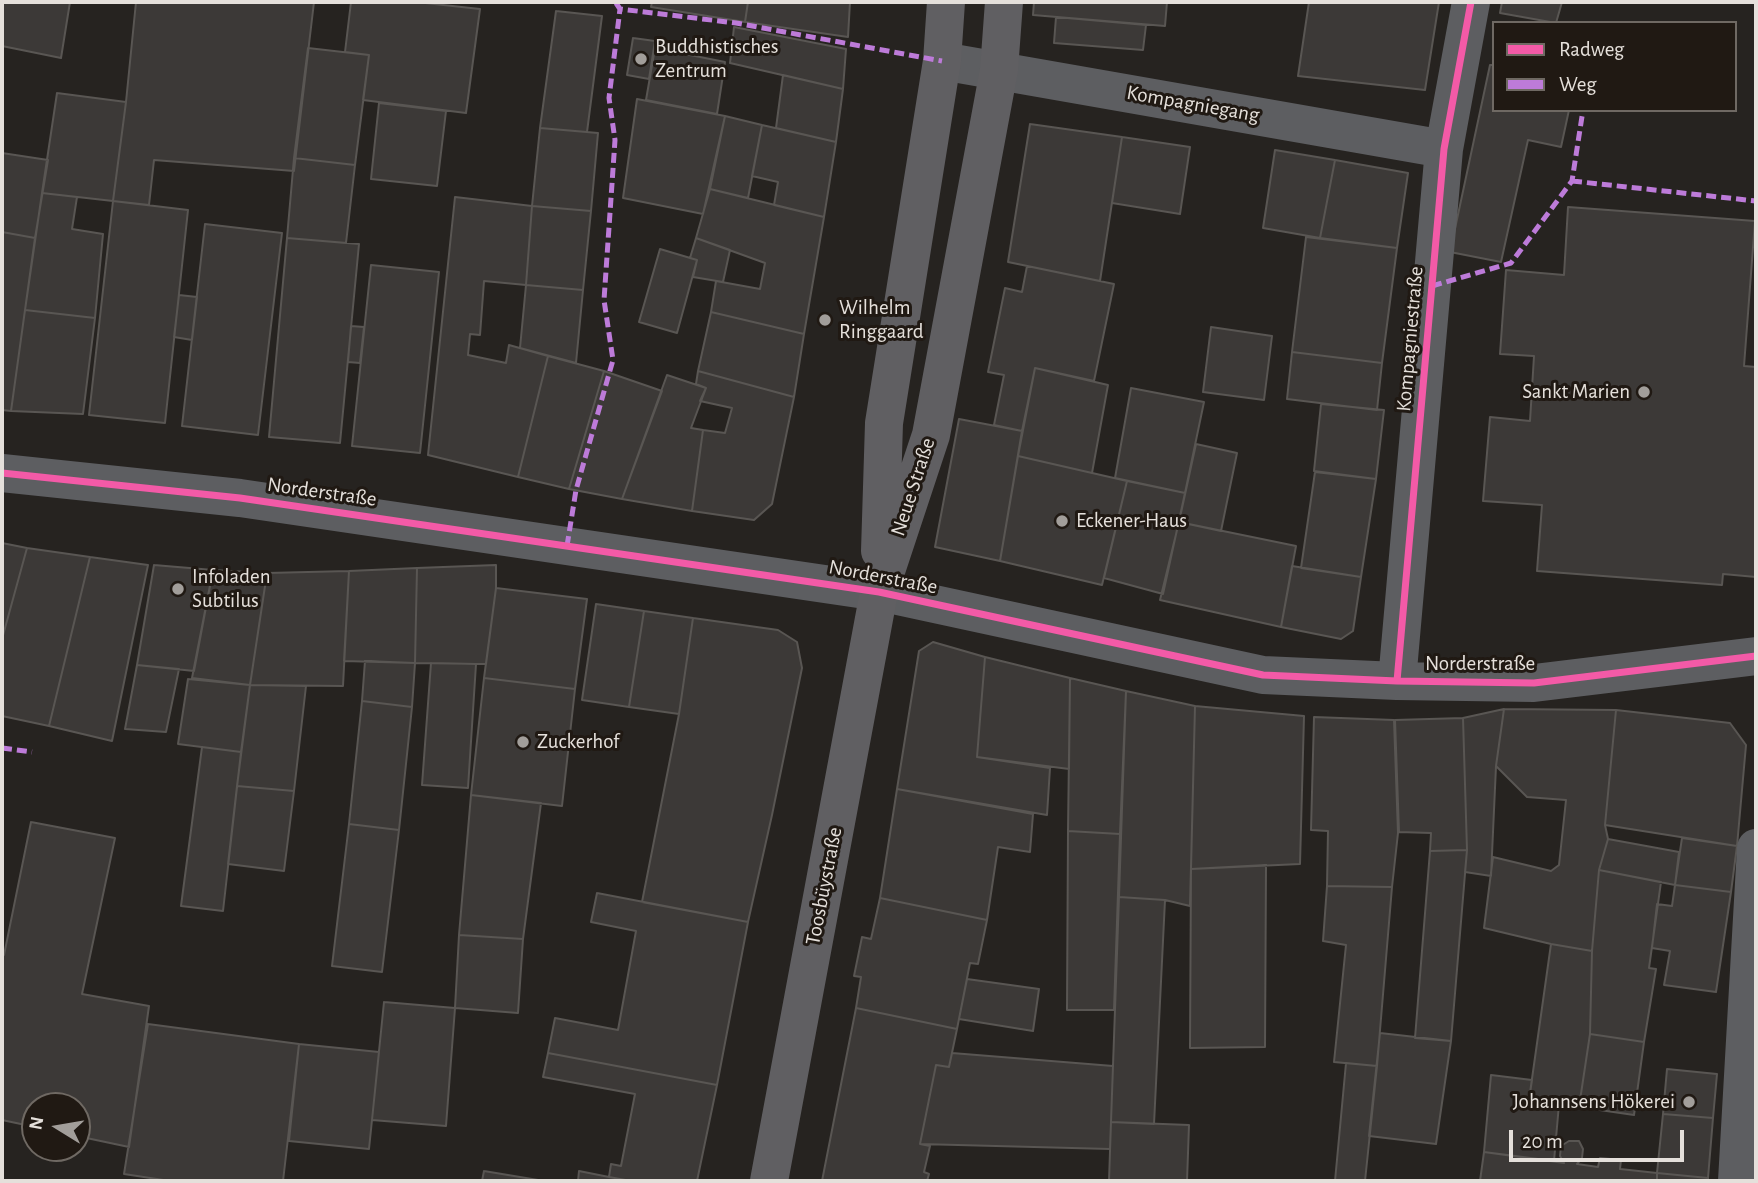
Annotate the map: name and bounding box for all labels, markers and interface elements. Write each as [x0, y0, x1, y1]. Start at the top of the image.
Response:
legend [1492, 21, 1737, 112]
place label: Buddhistisches Zentrum [655, 34, 779, 84]
text: Radweg [1559, 39, 1624, 60]
marker: Buddhistisches Zentrum [633, 51, 649, 67]
text: Weg [1559, 74, 1597, 95]
street label: Kompagniegang [1125, 80, 1261, 128]
street label: Kompagniestraße [1391, 265, 1429, 413]
place label: Wilhelm Ringgaard [839, 295, 924, 345]
marker: Wilhelm Ringgaard [817, 312, 833, 328]
place label: Sankt Marien [1522, 379, 1630, 405]
marker: Sankt Marien [1636, 384, 1652, 400]
street label: Neue Straße [885, 435, 941, 539]
street label: Norderstraße [266, 472, 378, 512]
place label: Eckener-Haus [1076, 508, 1187, 534]
marker: Eckener-Haus [1054, 513, 1070, 529]
street label: Norderstraße [827, 554, 939, 600]
place label: Infoladen Subtilus [192, 564, 271, 614]
marker: Infoladen Subtilus [170, 581, 186, 597]
street label: Norderstraße [1425, 651, 1535, 677]
place label: Zuckerhof [537, 729, 619, 755]
marker: Zuckerhof [515, 734, 531, 750]
street label: Toosbüystraße [800, 825, 848, 947]
place label: Johannsens Hökerei [1513, 1089, 1675, 1115]
north arrow [21, 1092, 91, 1162]
marker: Johannsens Hökerei [1681, 1094, 1697, 1110]
text: N [26, 1115, 47, 1132]
scale bar [1513, 1116, 1688, 1160]
text: 20 m [1522, 1131, 1563, 1152]

